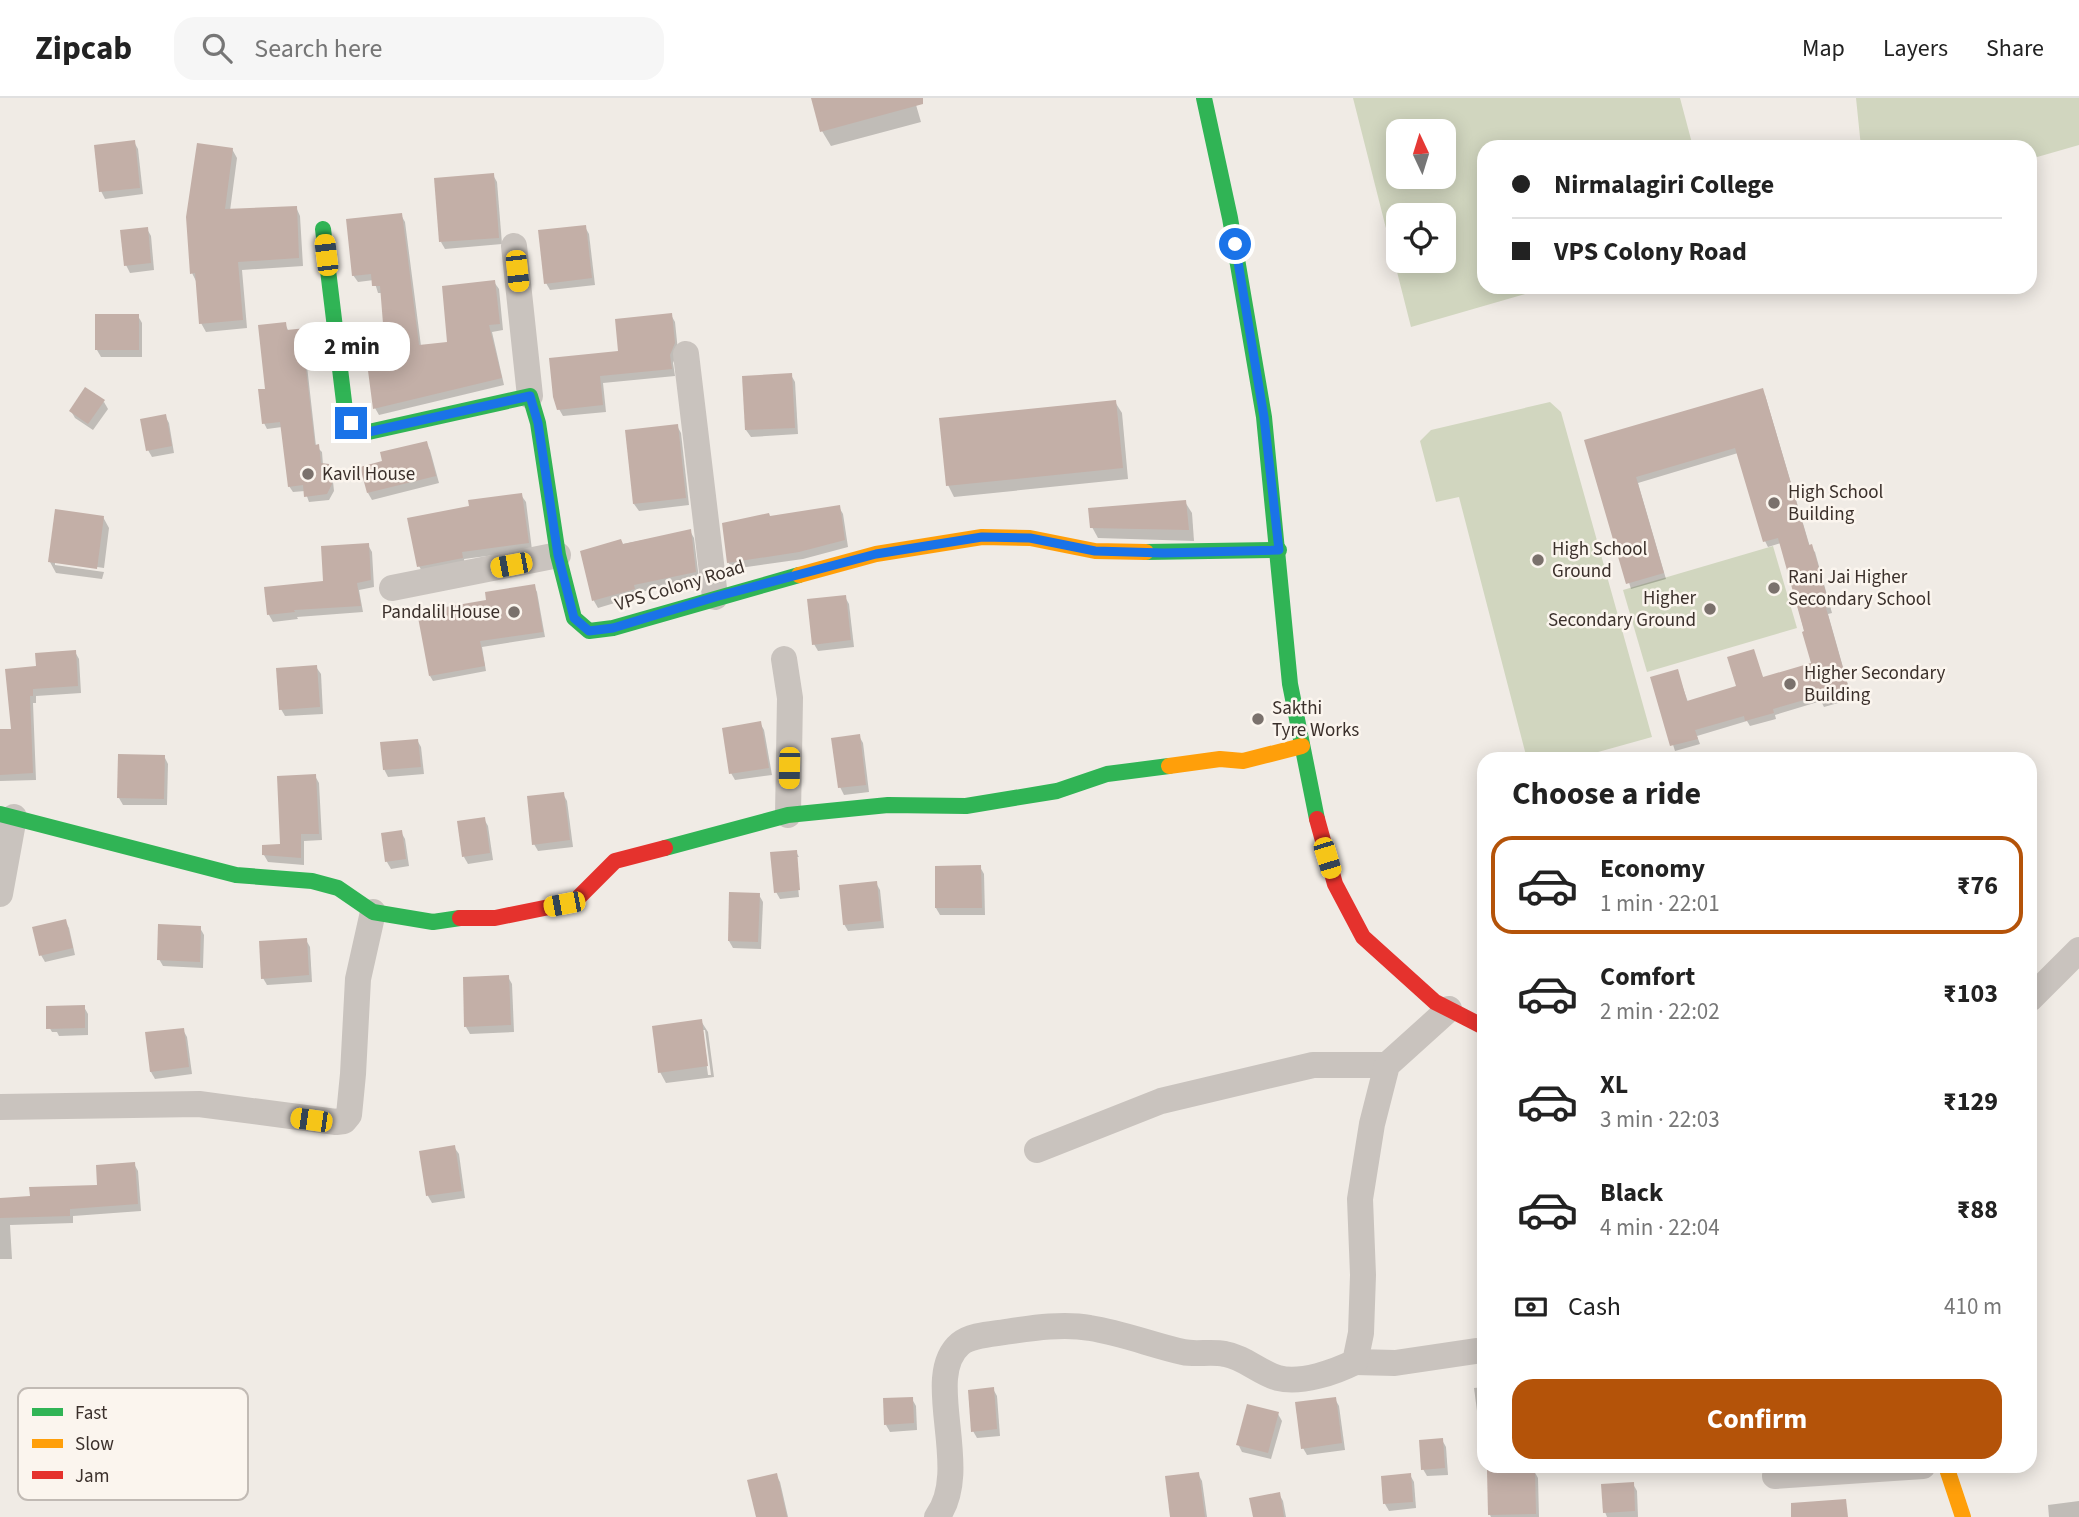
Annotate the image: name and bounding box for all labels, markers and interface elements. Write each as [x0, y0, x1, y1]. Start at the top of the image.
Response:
search box [174, 17, 664, 80]
text: Zipcab [35, 25, 132, 72]
icon: search [198, 29, 236, 67]
text: Search here [254, 30, 382, 67]
text: Map [1802, 31, 1845, 66]
text: Layers [1883, 31, 1948, 66]
text: Share [1986, 31, 2044, 66]
north arrow [1386, 119, 1456, 189]
map controls [1386, 119, 1456, 273]
text: Nirmalagiri College [1554, 166, 1774, 203]
button: locate [1386, 203, 1456, 273]
route start [1219, 228, 1251, 260]
car [314, 233, 339, 277]
text: VPS Colony Road [1554, 233, 1747, 270]
car [505, 249, 530, 293]
callout: 2 min [293, 322, 409, 370]
text: 2 min [324, 330, 380, 363]
route end [335, 407, 367, 439]
place label: Kavil House [322, 461, 415, 488]
marker: Kavil House [300, 466, 316, 482]
place label: High School Building [1788, 479, 1884, 528]
marker: High School Building [1766, 495, 1782, 511]
place label: High School Ground [1552, 536, 1648, 585]
car [489, 551, 534, 579]
marker: High School Ground [1530, 552, 1546, 568]
street label: VPS Colony Road [612, 553, 748, 619]
place label: Rani Jai Higher Secondary School [1788, 564, 1931, 613]
marker: Rani Jai Higher Secondary School [1766, 580, 1782, 596]
place label: Higher Secondary Ground [1548, 585, 1696, 634]
place label: Pandalil House [381, 599, 500, 626]
marker: Higher Secondary Ground [1702, 601, 1718, 617]
marker: Pandalil House [506, 604, 522, 620]
place label: Higher Secondary Building [1804, 660, 1946, 709]
marker: Higher Secondary Building [1782, 676, 1798, 692]
place label: Sakthi Tyre Works [1272, 695, 1359, 744]
marker: Sakthi Tyre Works [1250, 711, 1266, 727]
car [779, 747, 800, 789]
text: Choose a ride [1512, 771, 1701, 817]
car [1311, 835, 1344, 881]
text: Economy [1600, 850, 1705, 887]
icon: car [1516, 854, 1579, 917]
text: ₹76 [1957, 867, 1998, 904]
text: 1 min · 22:01 [1600, 887, 1720, 920]
car [542, 890, 587, 918]
text: Comfort [1600, 958, 1695, 995]
icon: car [1516, 962, 1579, 1025]
text: ₹103 [1943, 975, 1998, 1012]
text: 2 min · 22:02 [1600, 995, 1720, 1028]
text: XL [1600, 1066, 1628, 1103]
icon: car [1516, 1070, 1579, 1133]
text: ₹129 [1943, 1083, 1998, 1120]
text: 3 min · 22:03 [1600, 1103, 1720, 1136]
car [289, 1107, 334, 1133]
text: Black [1600, 1174, 1663, 1211]
icon: car [1516, 1178, 1579, 1241]
text: ₹88 [1957, 1191, 1998, 1228]
text: 4 min · 22:04 [1600, 1211, 1720, 1244]
icon: cash [1512, 1288, 1550, 1326]
text: Cash [1568, 1288, 1621, 1325]
text: 410 m [1944, 1290, 2002, 1323]
button: Confirm [1512, 1379, 2002, 1459]
legend [18, 1388, 248, 1500]
text: Fast [75, 1400, 108, 1427]
text: Slow [75, 1431, 114, 1458]
text: Jam [75, 1463, 109, 1490]

